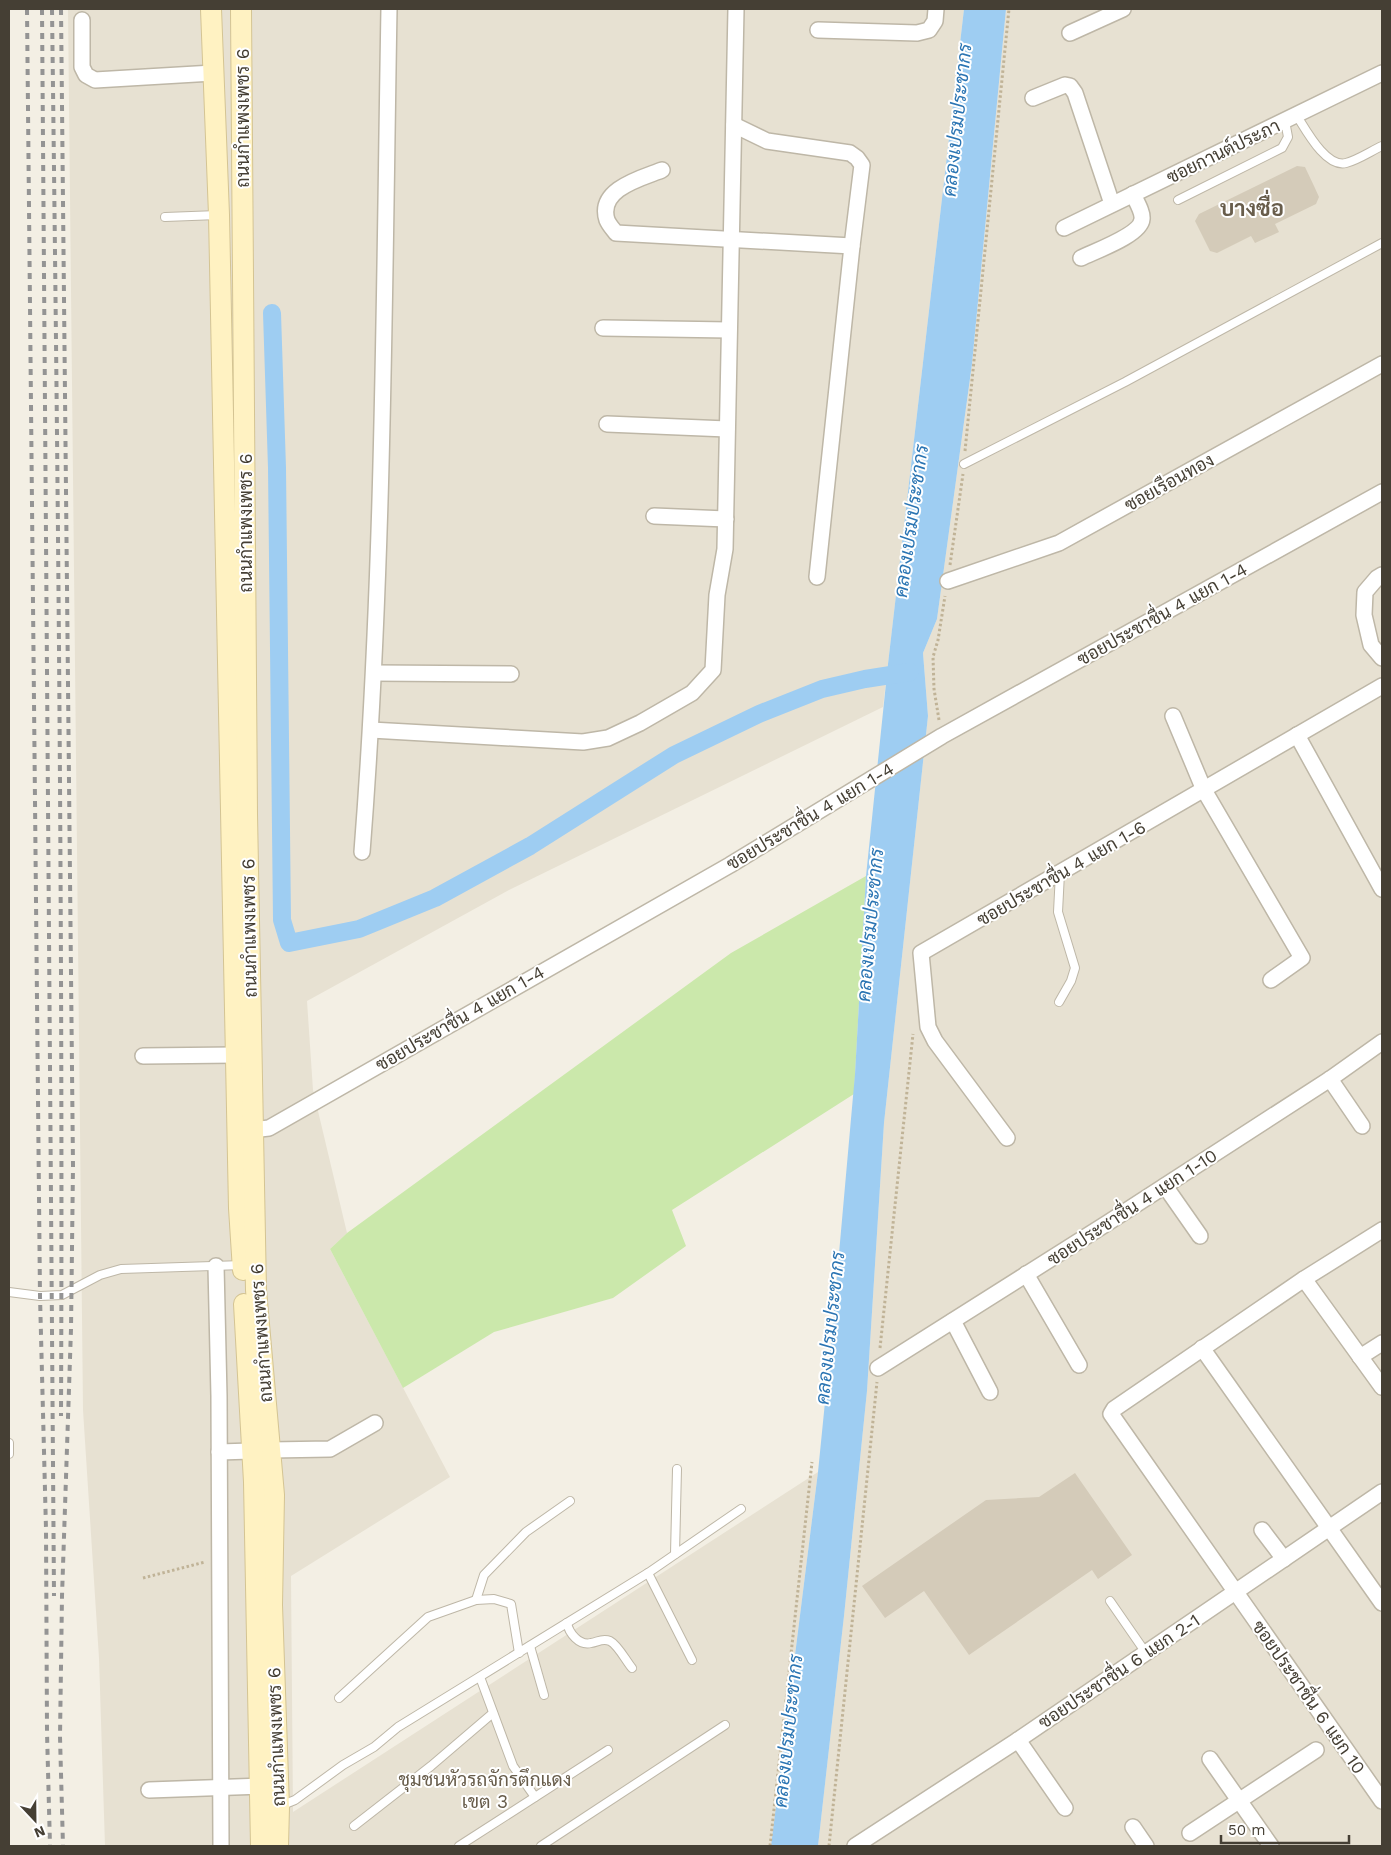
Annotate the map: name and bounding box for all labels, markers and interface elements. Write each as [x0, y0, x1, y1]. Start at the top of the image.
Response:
water label: คลองเปรมประชากร [938, 41, 977, 198]
street label: ถนนกำแพงเพชร 6 [232, 48, 253, 188]
street label: ซอยกานต์ประภา [1162, 113, 1283, 187]
district label: บางซื่อ [1220, 189, 1284, 221]
water label: คลองเปรมประชากร [889, 442, 933, 599]
street label: ซอยเรือนทอง [1120, 448, 1217, 515]
street label: ถนนกำแพงเพชร 6 [235, 453, 256, 593]
street label: ซอยประชาชื่น 4 แยก 1-4 [1071, 554, 1251, 670]
street label: ซอยประชาชื่น 4 แยก 1-4 [720, 753, 897, 874]
street label: ซอยประชาชื่น 4 แยก 1-6 [970, 812, 1149, 930]
water label: คลองเปรมประชากร [852, 846, 888, 1003]
street label: ถนนกำแพงเพชร 6 [237, 858, 261, 998]
street label: ซอยประชาชื่น 4 แยก 1-4 [369, 957, 548, 1075]
street label: ซอยประชาชื่น 4 แยก 1-10 [1041, 1140, 1221, 1270]
water label: คลองเปรมประชากร [811, 1249, 850, 1406]
street label: ถนนกำแพงเพชร 6 [246, 1263, 276, 1403]
street label: ซอยประชาชื่น 6 แยก 2-1 [1032, 1605, 1204, 1733]
street label: ซอยประชาชื่น 6 แยก 10 [1248, 1613, 1374, 1778]
water label: คลองเปรมประชากร [769, 1652, 808, 1809]
street label: ถนนกำแพงเพชร 6 [263, 1667, 289, 1807]
district label: ชุมชนหัวรถจักรตึกแดง เขต 3 [399, 1768, 571, 1813]
north arrow [10, 1795, 60, 1845]
scale bar [1221, 1812, 1348, 1844]
text: 50 m [1228, 1821, 1265, 1839]
text: N [32, 1823, 48, 1841]

